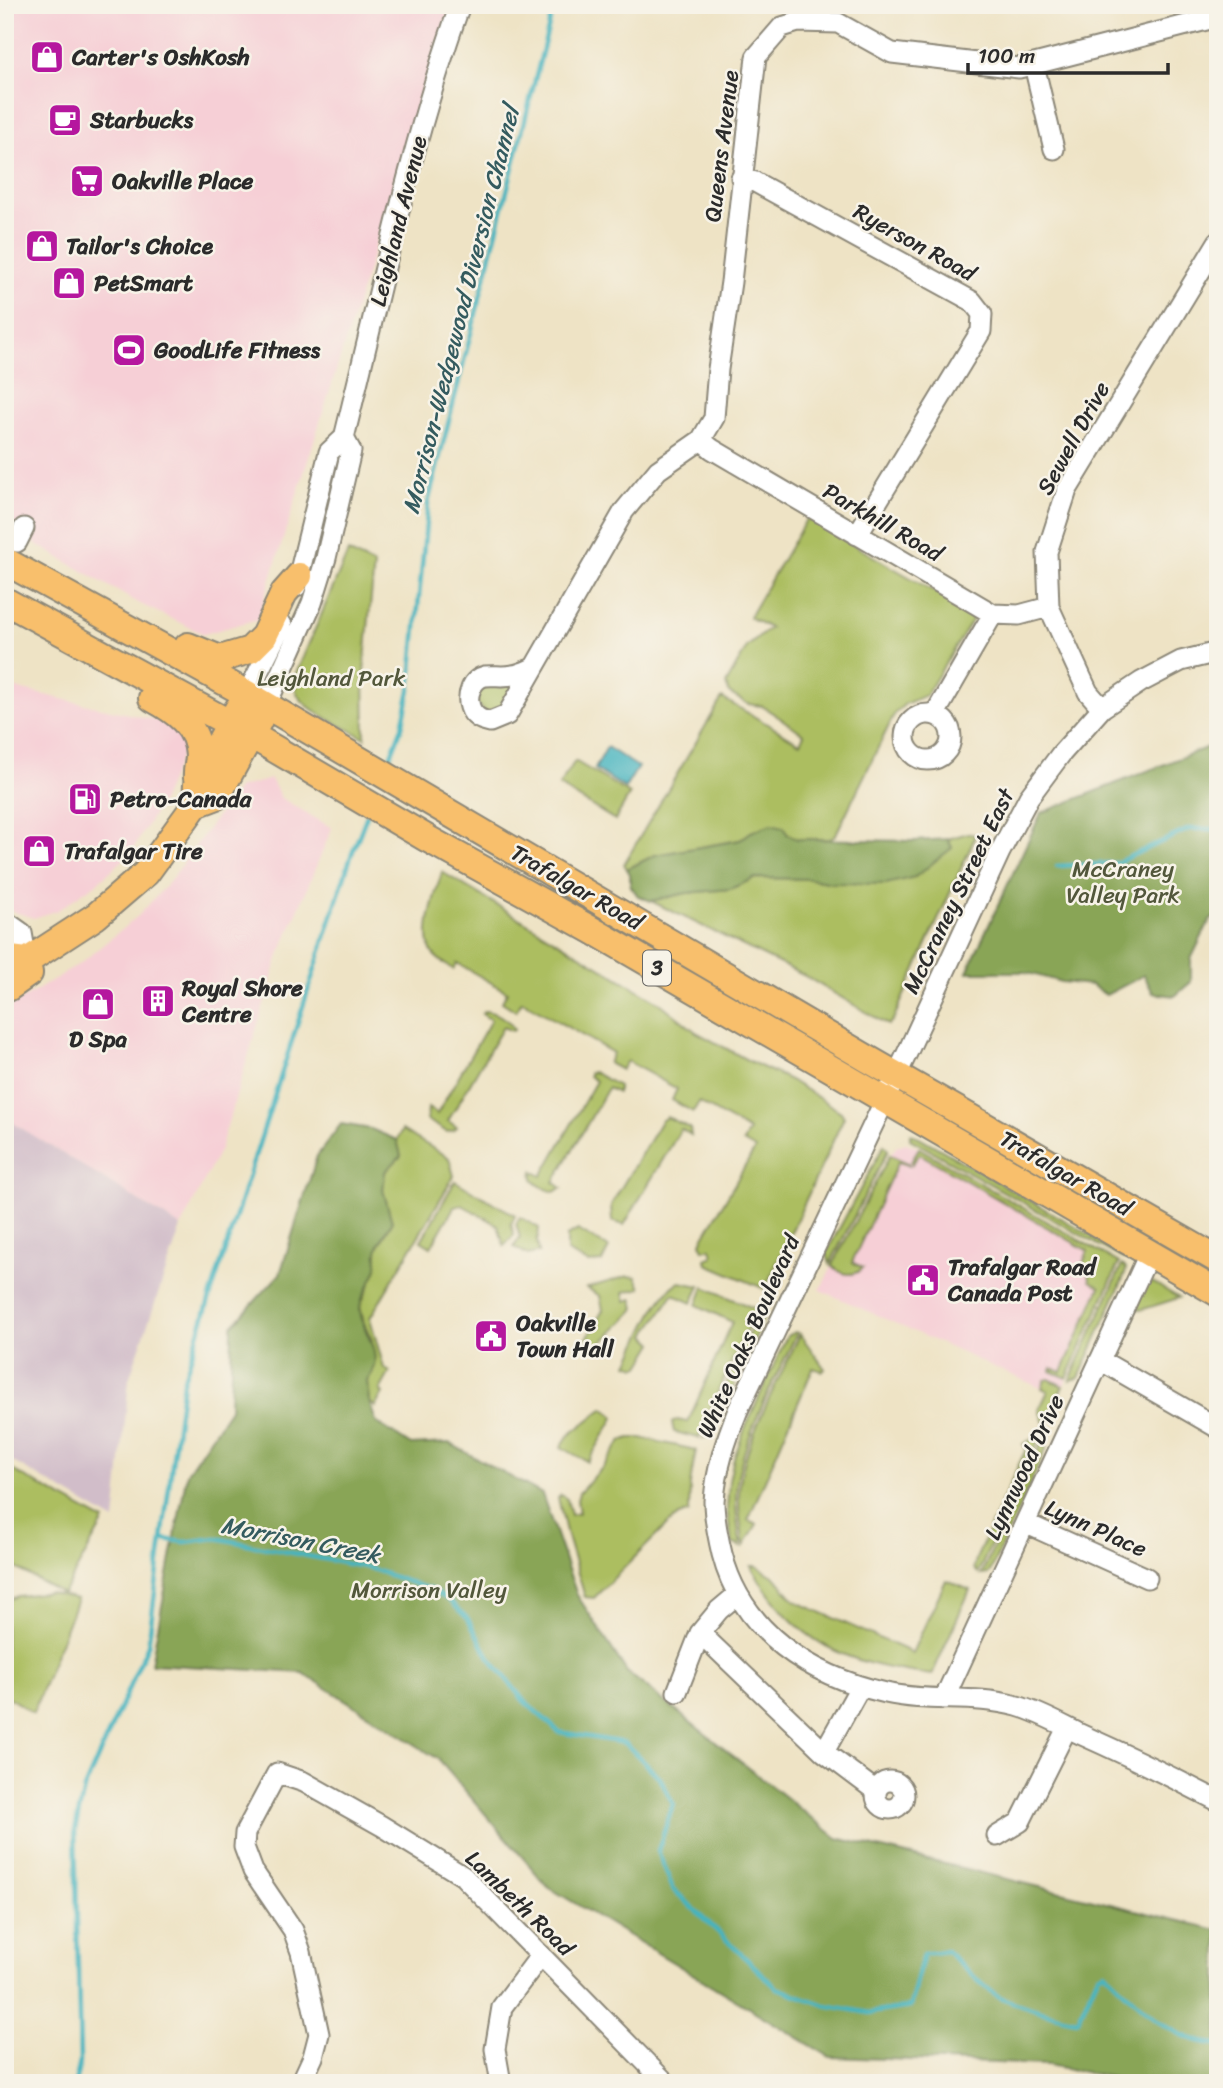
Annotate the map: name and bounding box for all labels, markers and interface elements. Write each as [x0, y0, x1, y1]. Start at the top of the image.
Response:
scale bar [968, 32, 1167, 76]
place label: Carter's OshKosh [71, 37, 250, 78]
text: 100 m [978, 37, 1035, 75]
shop icon: Carter's OshKosh [28, 38, 66, 76]
street label: Queens Avenue [692, 68, 751, 224]
water label: Morrison-Wedgewood Diversion Channel [390, 97, 533, 518]
place label: Starbucks [89, 100, 194, 141]
cafe icon: Starbucks [46, 101, 84, 139]
street label: Leighland Avenue [357, 132, 439, 311]
place label: Oakville Place [112, 161, 253, 202]
supermarket icon: Oakville Place [68, 162, 106, 200]
street label: Ryerson Road [845, 192, 986, 294]
place label: Tailor's Choice [66, 226, 214, 267]
shop icon: Tailor's Choice [23, 227, 61, 265]
place label: PetSmart [94, 263, 193, 304]
shop icon: PetSmart [50, 264, 88, 302]
place label: GoodLife Fitness [153, 330, 321, 371]
sports icon: GoodLife Fitness [110, 331, 148, 369]
street label: Sewell Drive [1025, 373, 1122, 503]
street label: Parkhill Road [815, 471, 952, 575]
park label: Leighland Park [257, 658, 406, 699]
place label: Petro-Canada [110, 779, 253, 820]
fuel station icon: Petro-Canada [66, 780, 104, 818]
street label: McCraney Street East [891, 780, 1027, 1001]
place label: Trafalgar Tire [64, 831, 203, 872]
shop icon: Trafalgar Tire [20, 832, 58, 870]
street label: Trafalgar Road [503, 833, 653, 943]
park label: McCraney Valley Park [1066, 849, 1180, 916]
road number: 3 [643, 950, 671, 986]
place label: Royal Shore Centre [181, 968, 303, 1035]
building icon: Royal Shore Centre [139, 982, 177, 1020]
shop icon: D Spa [79, 985, 117, 1023]
place label: D Spa [69, 1019, 127, 1060]
street label: Trafalgar Road [992, 1119, 1142, 1229]
street label: White Oaks Boulevard [685, 1226, 813, 1445]
place label: Trafalgar Road Canada Post [947, 1247, 1098, 1314]
public building icon: Trafalgar Road Canada Post [904, 1261, 942, 1299]
place label: Oakville Town Hall [516, 1303, 615, 1370]
public building icon: Oakville Town Hall [472, 1317, 510, 1355]
street label: Lynnwood Drive [973, 1387, 1076, 1547]
street label: Lynn Place [1038, 1488, 1154, 1569]
water label: Morrison Creek [218, 1504, 385, 1576]
park label: Morrison Valley [351, 1570, 507, 1611]
street label: Lambeth Road [455, 1840, 586, 1968]

